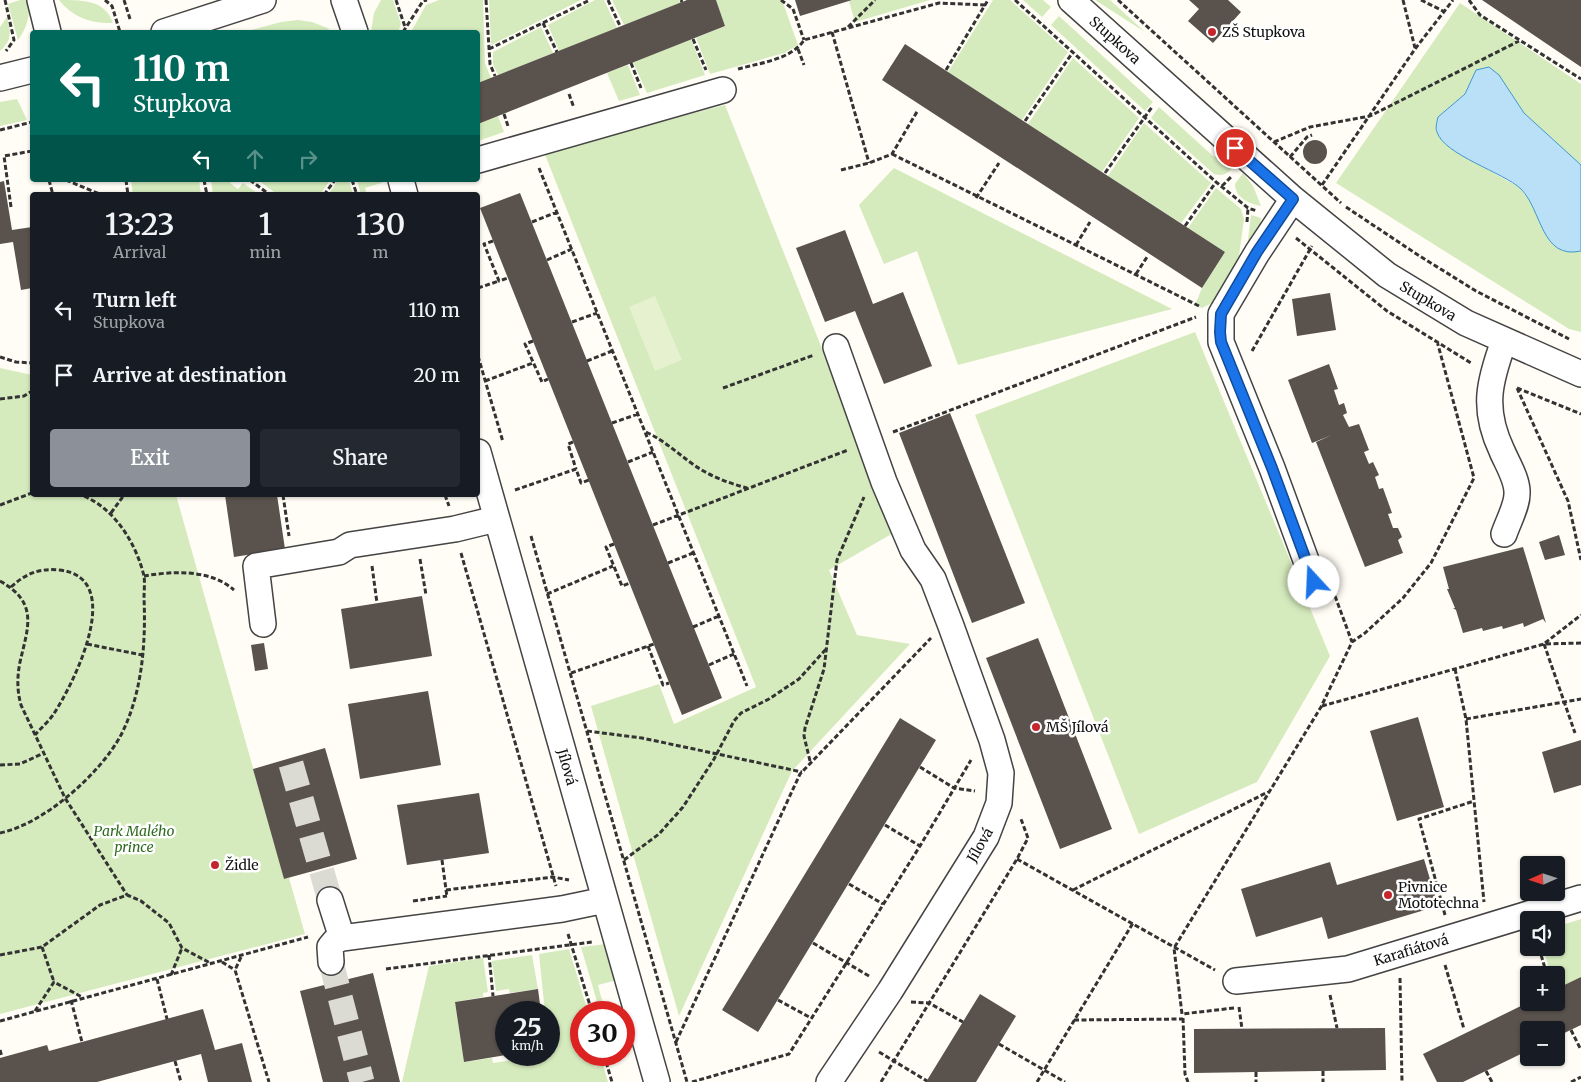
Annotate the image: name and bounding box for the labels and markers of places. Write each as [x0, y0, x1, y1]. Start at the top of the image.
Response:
place label: ZŠ Stupkova [1222, 23, 1306, 41]
marker: ZŠ Stupkova [1206, 26, 1218, 38]
pin [1214, 127, 1256, 169]
place label: MŠ Jílová [1046, 718, 1109, 736]
marker: MŠ Jílová [1030, 721, 1042, 733]
place label: Židle [225, 856, 259, 874]
marker: Židle [209, 859, 221, 871]
place label: Pivnice Mototechna [1398, 878, 1479, 912]
marker: Pivnice Mototechna [1382, 889, 1394, 901]

